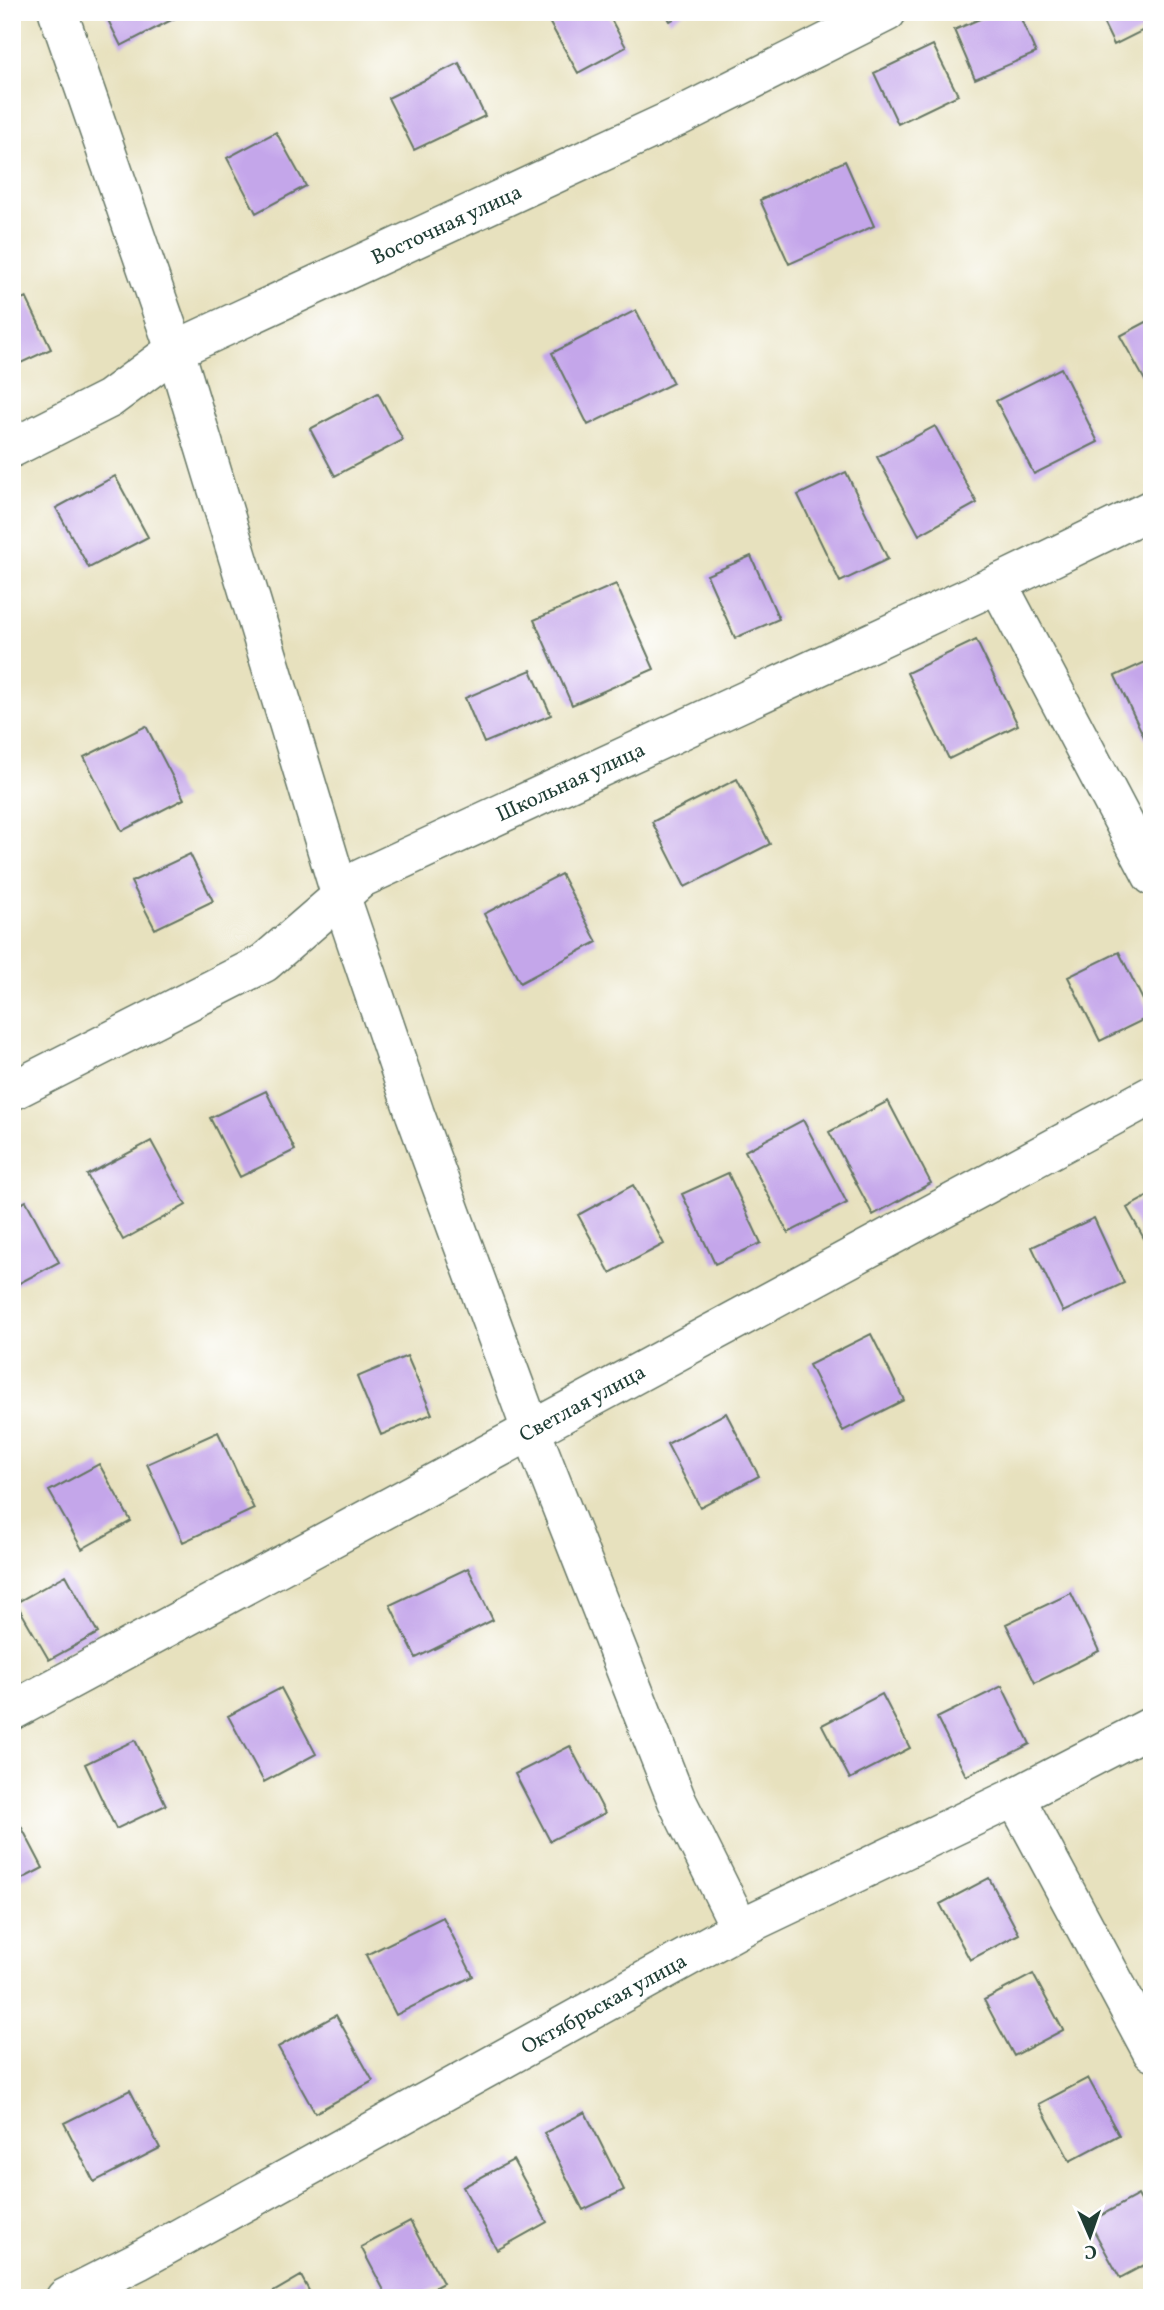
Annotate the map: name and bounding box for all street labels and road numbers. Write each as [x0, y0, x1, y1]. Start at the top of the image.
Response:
street label: Восточная улица [367, 178, 527, 273]
street label: Школьная улица [492, 736, 650, 830]
street label: Светлая улица [514, 1358, 651, 1450]
street label: Октябрьская улица [516, 1947, 693, 2062]

